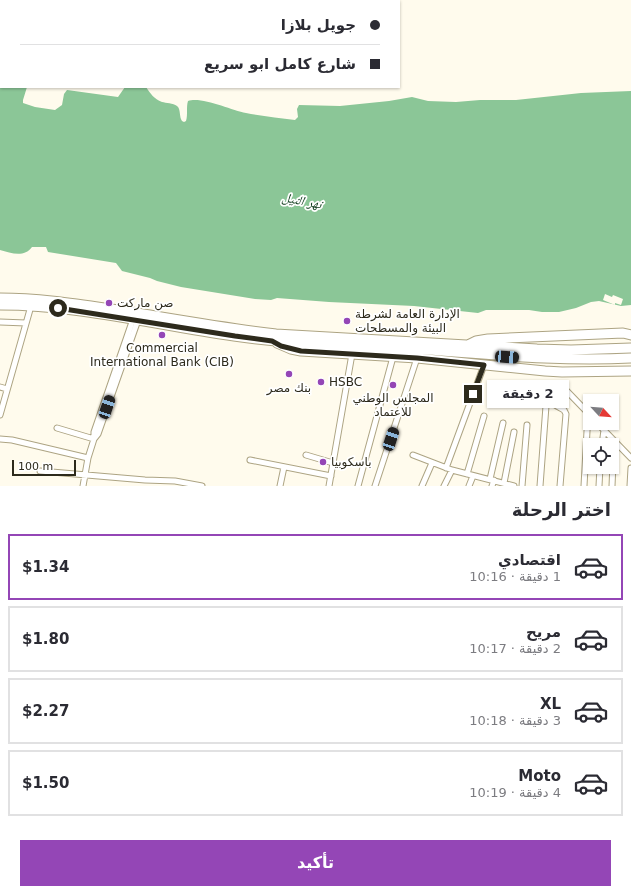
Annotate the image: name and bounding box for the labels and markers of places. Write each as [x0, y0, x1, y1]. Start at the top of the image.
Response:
place label: صن ماركت [117, 296, 174, 311]
marker: صن ماركت [104, 298, 114, 308]
place label: الإدارة العامة لشرطة البيئة والمسطحات [355, 307, 460, 336]
marker: الإدارة العامة لشرطة البيئة والمسطحات [342, 316, 352, 326]
marker: Commercial International Bank (CIB) [157, 330, 167, 340]
place label: Commercial International Bank (CIB) [90, 341, 234, 369]
marker: بنك مصر [284, 369, 294, 379]
place label: HSBC [329, 375, 362, 389]
marker: HSBC [316, 377, 326, 387]
marker: المجلس الوطني للاعتماد [388, 380, 398, 390]
place label: بنك مصر [266, 381, 311, 396]
place label: المجلس الوطني للاعتماد [352, 391, 434, 419]
place label: باسكوبيا [331, 455, 372, 470]
marker: باسكوبيا [318, 457, 328, 467]

